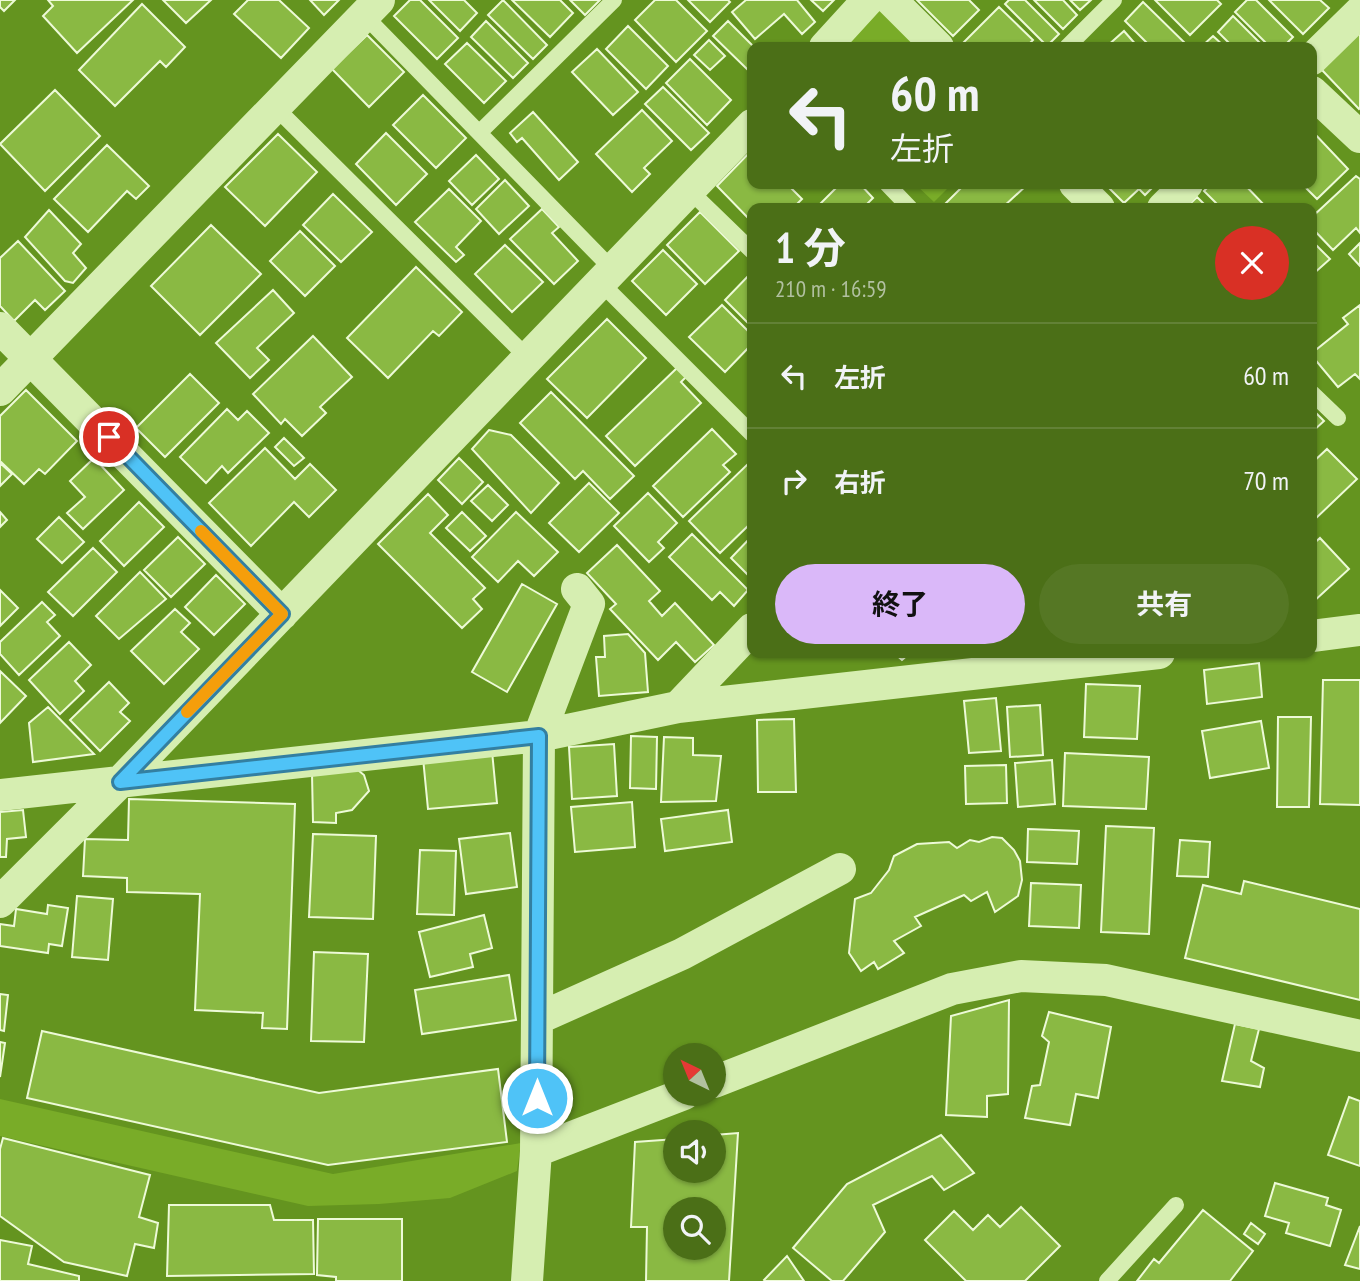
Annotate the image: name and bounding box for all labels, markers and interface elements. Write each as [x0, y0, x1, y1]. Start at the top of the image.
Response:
text: 60 m [890, 61, 979, 125]
icon: left [775, 70, 866, 161]
text: 左折 [890, 127, 954, 169]
text: 1 分 [775, 220, 846, 275]
button: close [1215, 226, 1289, 300]
text: 210 m · 16:59 [775, 274, 887, 303]
icon: left [775, 357, 813, 395]
text: 60 m [1243, 359, 1289, 392]
text: 左折 [834, 361, 886, 394]
pin [79, 407, 139, 467]
icon: arrive [90, 418, 128, 456]
icon: right [775, 462, 813, 500]
text: 70 m [1243, 464, 1289, 497]
text: 右折 [834, 466, 886, 499]
button: 終了 [775, 564, 1025, 644]
button: 共有 [1039, 564, 1289, 644]
north arrow [663, 1043, 726, 1106]
map controls [663, 1043, 726, 1260]
position arrow [500, 1061, 574, 1135]
button: sound [663, 1120, 726, 1183]
button: search [663, 1197, 726, 1260]

